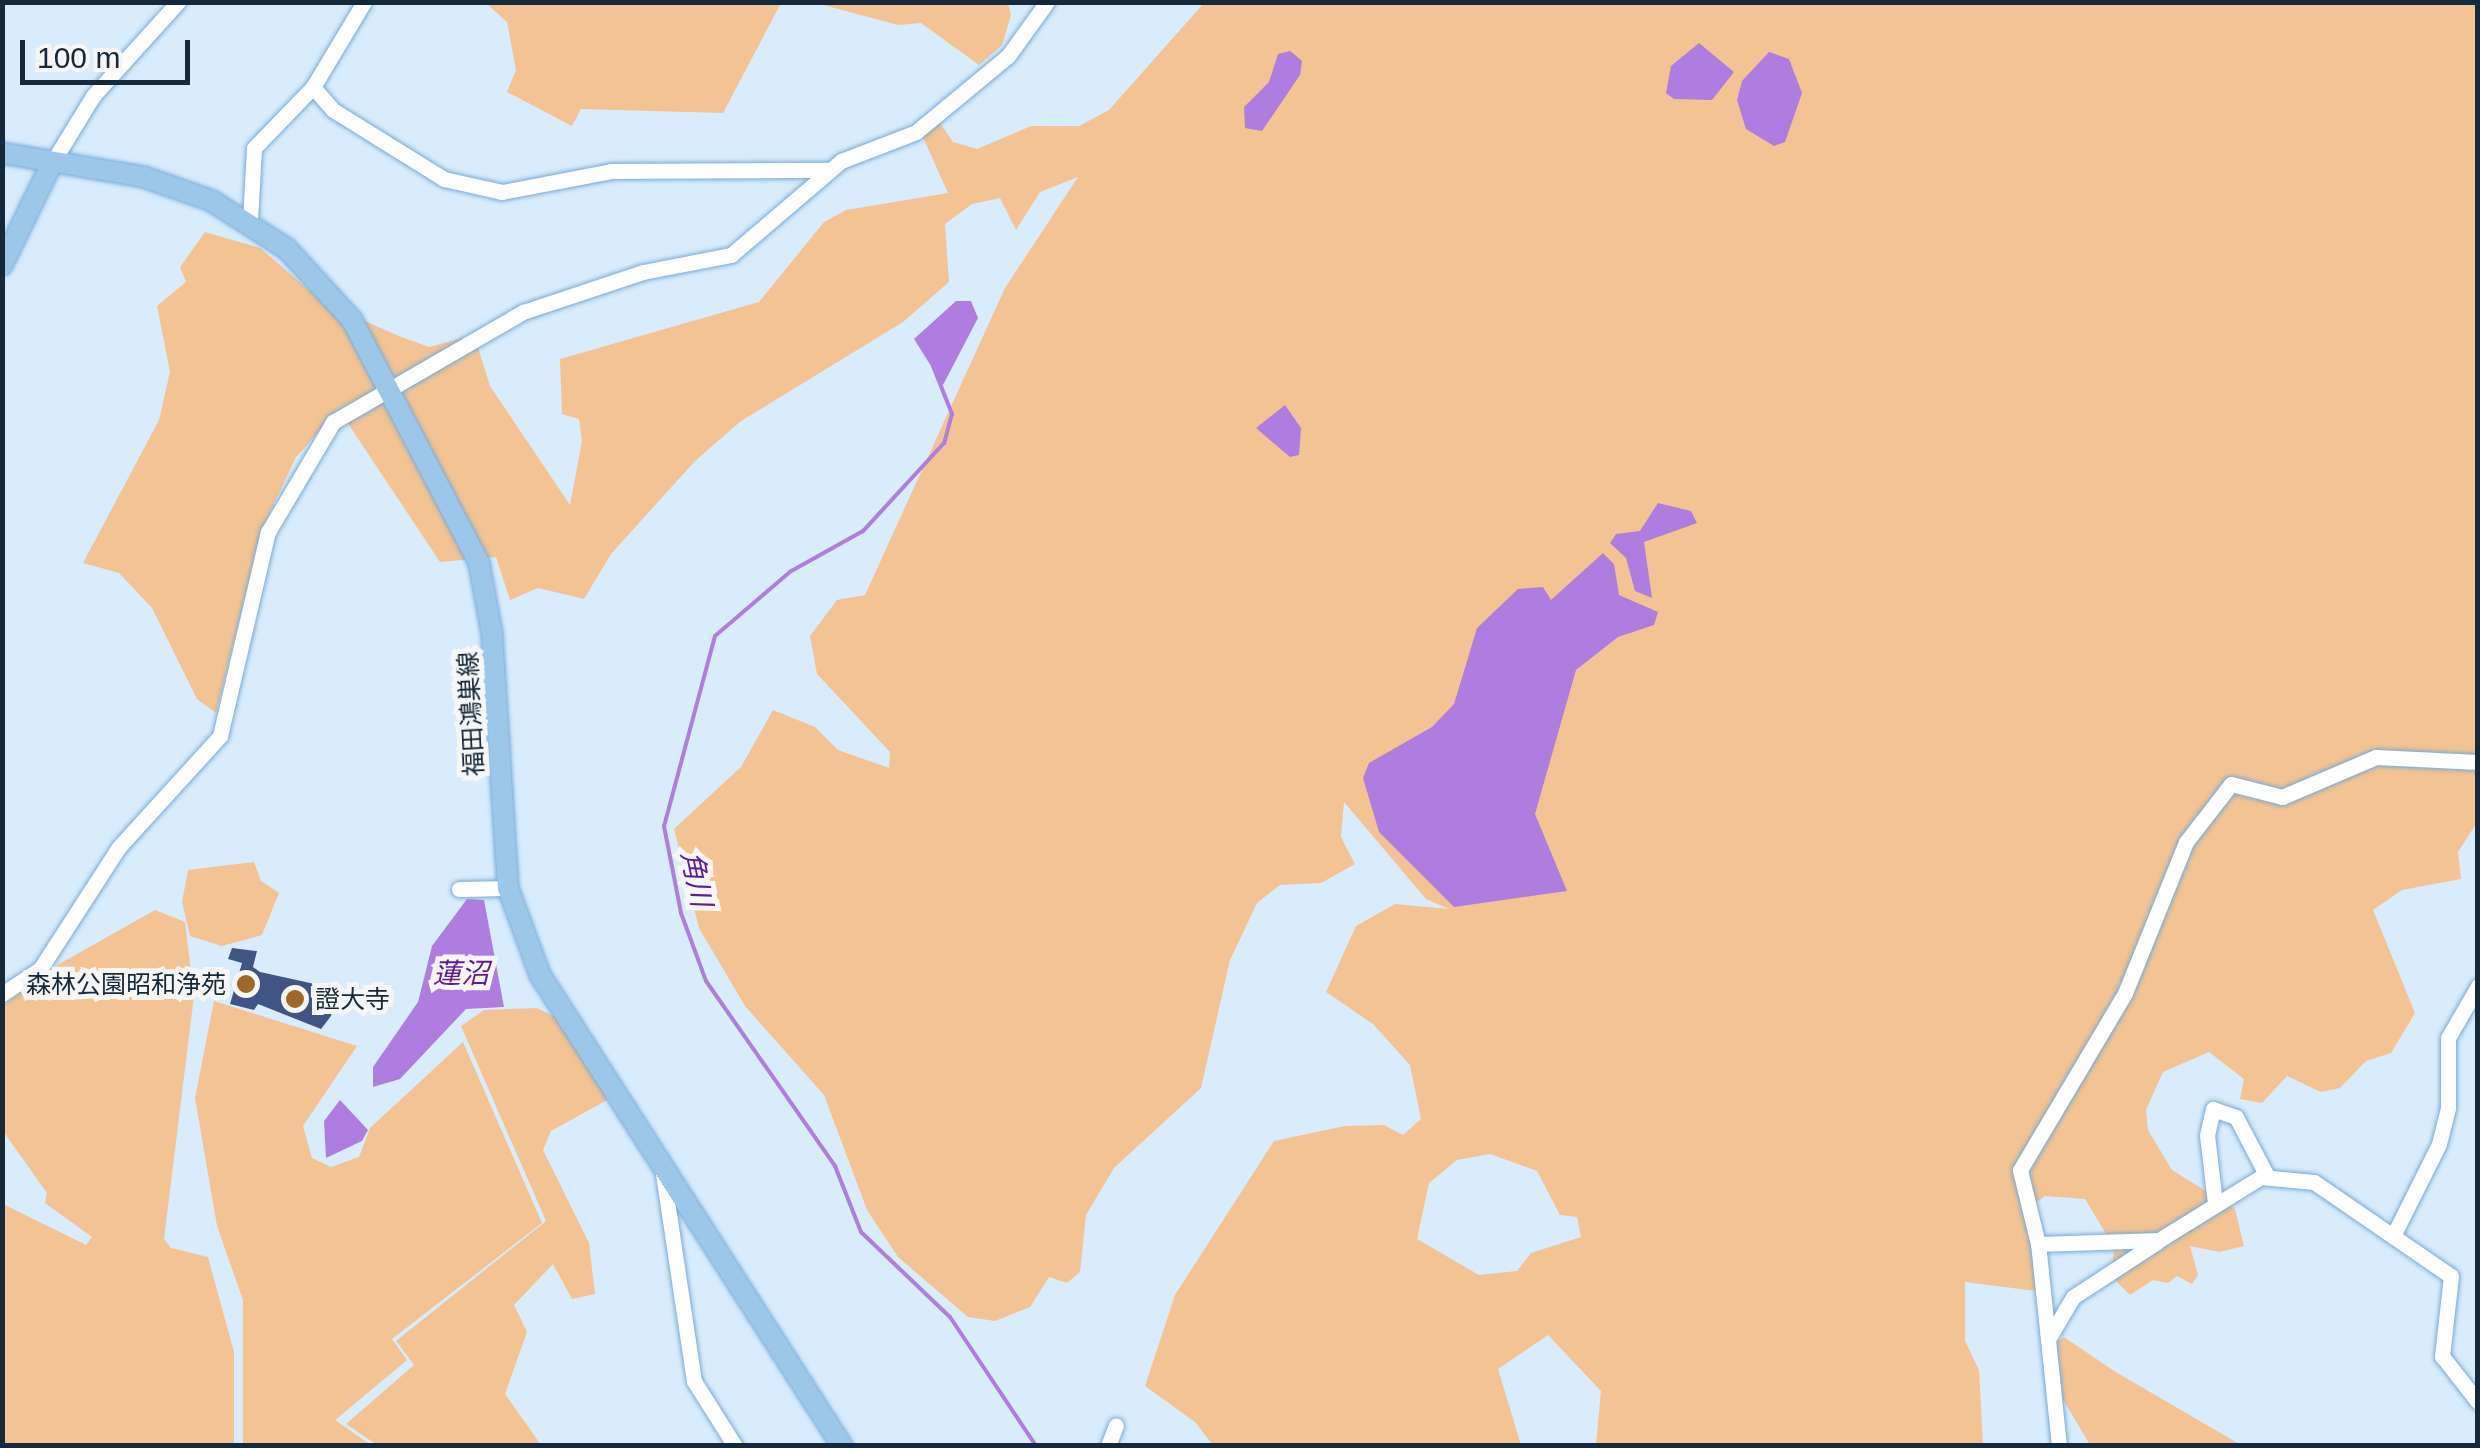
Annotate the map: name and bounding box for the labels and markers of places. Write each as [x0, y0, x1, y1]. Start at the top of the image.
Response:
place label: 森林公園昭和浄苑 [26, 969, 226, 999]
marker: 森林公園昭和浄苑 [235, 973, 257, 995]
place label: 證大寺 [315, 984, 390, 1014]
marker: 證大寺 [284, 988, 306, 1010]

